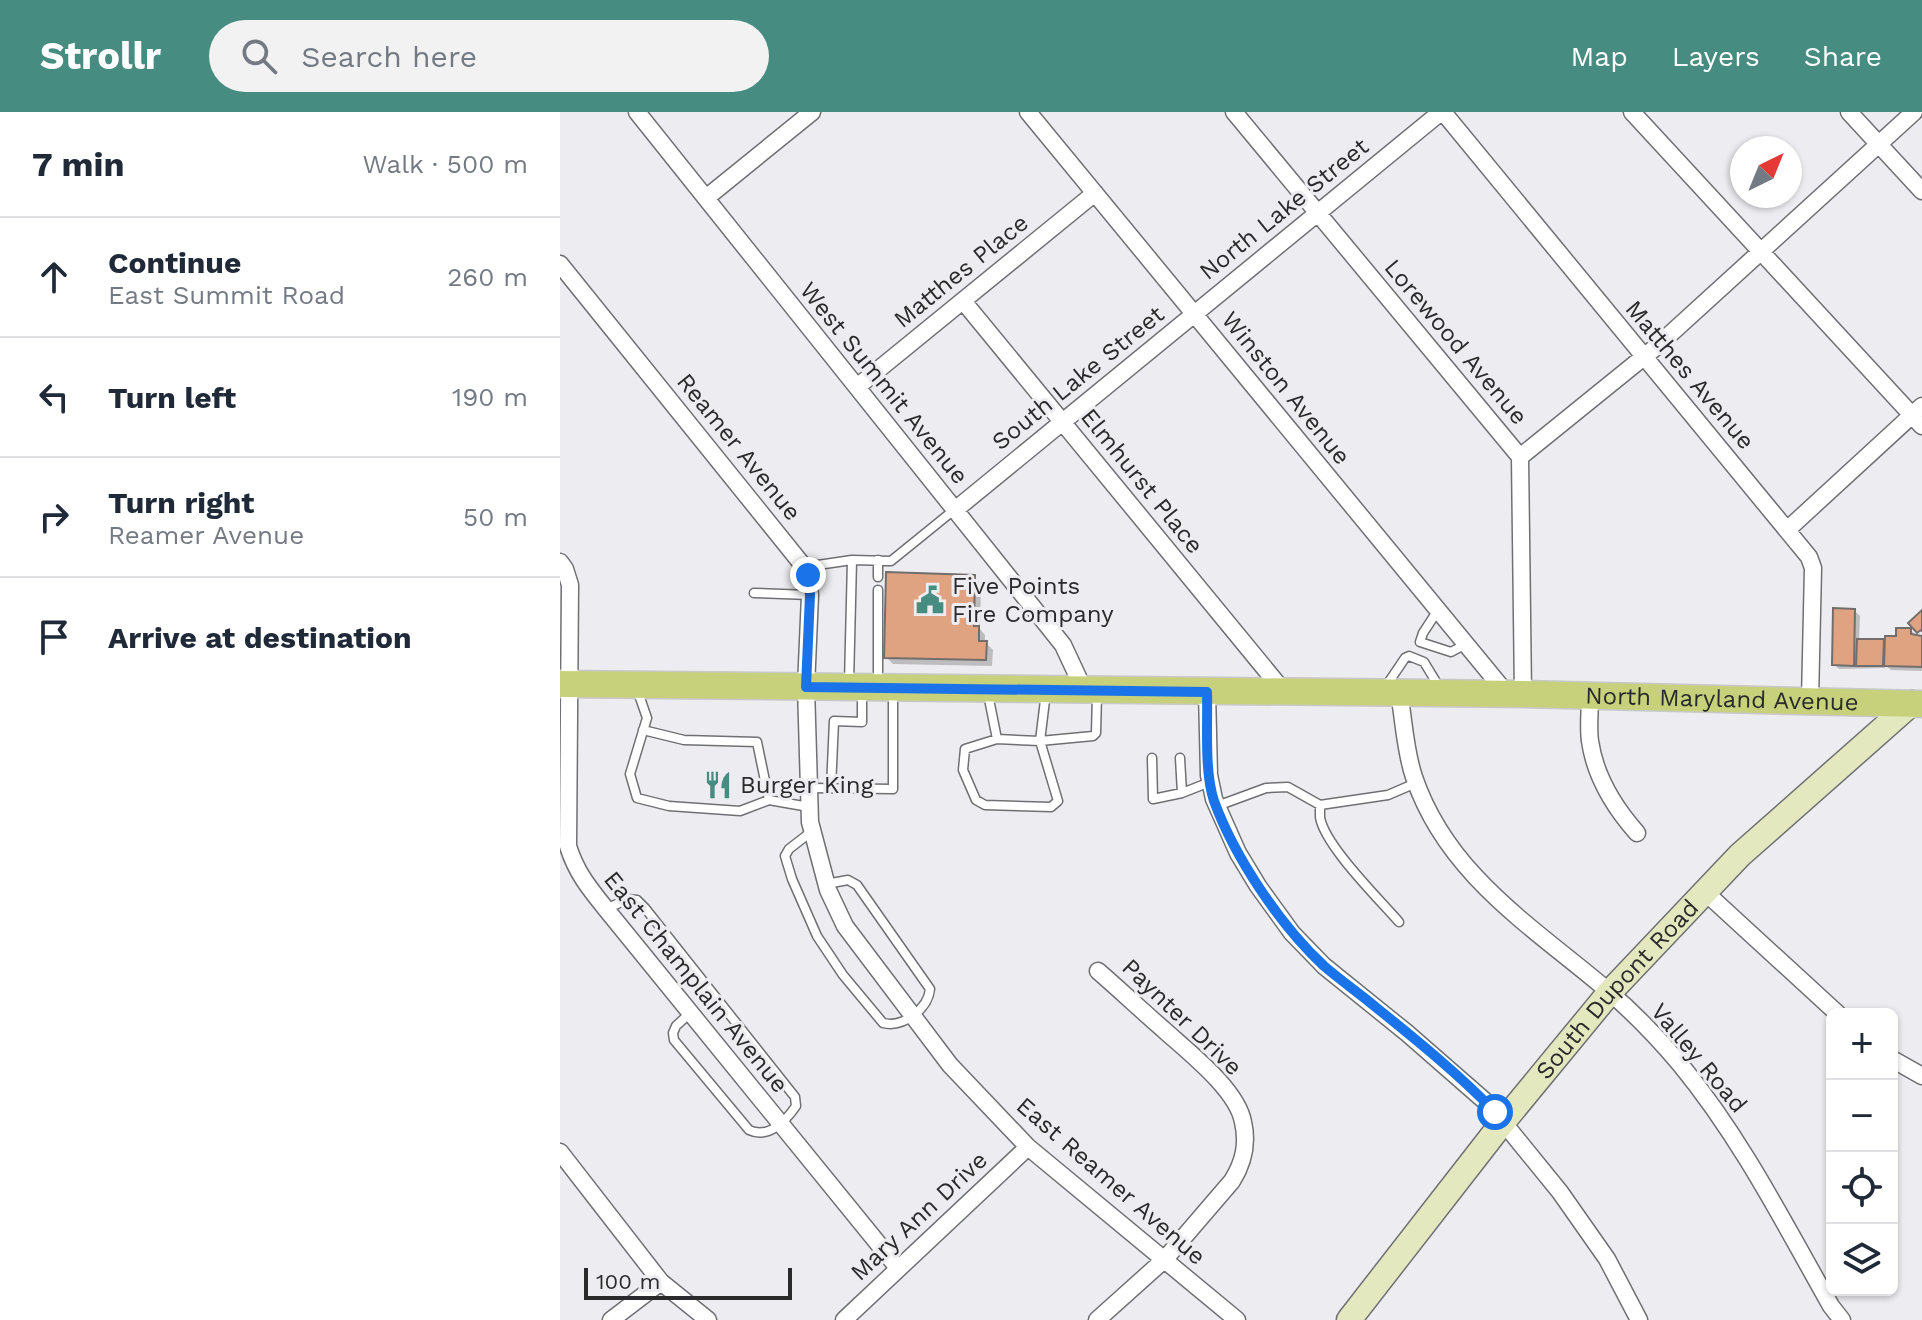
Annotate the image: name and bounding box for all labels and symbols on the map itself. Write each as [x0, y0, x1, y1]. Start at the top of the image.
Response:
street label: North Lake Street [1194, 132, 1374, 286]
north arrow [1730, 136, 1802, 208]
street label: Matthes Place [888, 208, 1034, 334]
street label: Lorewood Avenue [1379, 254, 1533, 430]
street label: West Summit Avenue [794, 277, 974, 489]
street label: Matthes Avenue [1620, 295, 1760, 455]
street label: South Lake Street [986, 300, 1170, 456]
street label: Winston Avenue [1216, 306, 1356, 470]
street label: Reamer Avenue [671, 368, 807, 526]
street label: Elmhurst Place [1075, 403, 1209, 559]
route end [790, 557, 826, 593]
place label: Five Points Fire Company [952, 572, 1114, 628]
public building icon: Five Points Fire Company [915, 585, 945, 615]
street label: North Maryland Avenue [1585, 682, 1859, 716]
restaurant icon: Burger King [703, 770, 733, 800]
place label: Burger King [740, 771, 874, 799]
street label: East Champlain Avenue [598, 866, 794, 1098]
street label: South Dupont Road [1530, 894, 1704, 1085]
street label: Paynter Drive [1116, 953, 1248, 1081]
street label: Valley Road [1645, 998, 1753, 1118]
street label: East Reamer Avenue [1011, 1091, 1211, 1271]
route start [1477, 1094, 1513, 1130]
street label: Mary Ann Drive [845, 1146, 993, 1286]
scale bar [584, 1264, 792, 1300]

